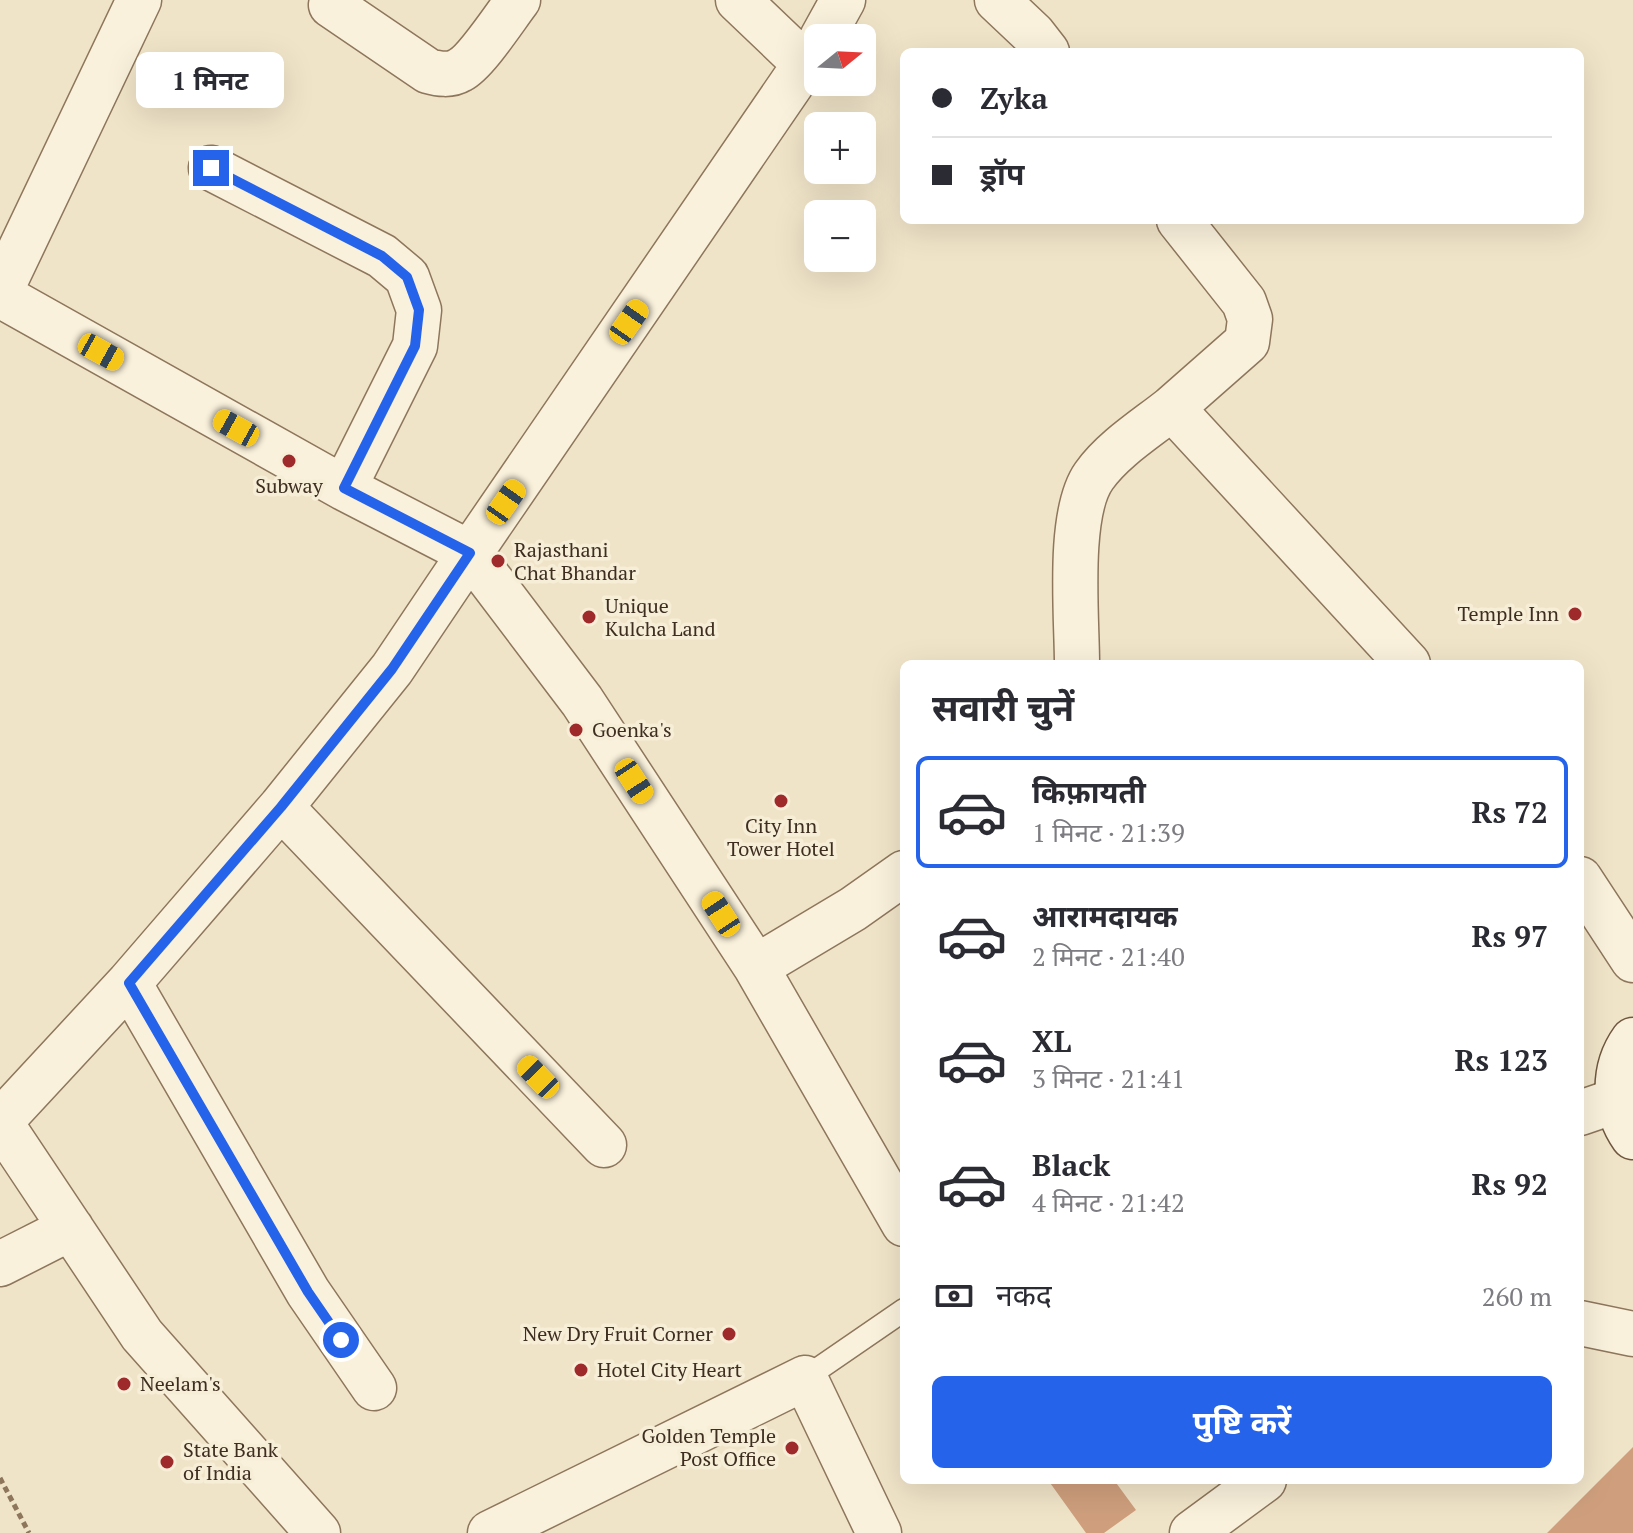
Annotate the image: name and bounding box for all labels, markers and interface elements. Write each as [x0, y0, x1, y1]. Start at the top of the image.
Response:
north arrow [804, 24, 876, 96]
map controls [804, 24, 876, 272]
callout: 1 मिनट [137, 52, 285, 108]
text: 1 मिनट [172, 63, 248, 97]
text: Zyka [980, 78, 1048, 118]
button: + [804, 112, 876, 184]
route end [193, 150, 229, 186]
text: ड्रॉप [980, 154, 1024, 194]
button: − [804, 200, 876, 272]
car [605, 295, 653, 349]
car [74, 330, 128, 374]
car [209, 406, 263, 450]
marker: Subway [280, 452, 298, 470]
place label: Subway [255, 472, 324, 499]
car [482, 475, 530, 529]
place label: Rajasthani Chat Bhandar [514, 536, 636, 586]
marker: Rajasthani Chat Bhandar [489, 552, 507, 570]
place label: Unique Kulcha Land [605, 592, 716, 642]
place label: Temple Inn [1458, 600, 1559, 627]
marker: Temple Inn [1566, 605, 1584, 623]
marker: Unique Kulcha Land [580, 608, 598, 626]
text: सवारी चुनें [932, 684, 1074, 731]
place label: Goenka's [592, 716, 672, 743]
marker: Goenka's [567, 721, 585, 739]
car [611, 754, 657, 808]
text: किफ़ायती [1032, 772, 1146, 812]
icon: car [936, 776, 1008, 848]
marker: City Inn Tower Hotel [772, 792, 790, 810]
text: Rs 72 [1472, 792, 1548, 832]
place label: City Inn Tower Hotel [727, 812, 835, 862]
text: 1 मिनट · 21:39 [1032, 815, 1185, 849]
car [698, 887, 744, 941]
text: आरामदायक [1032, 896, 1178, 936]
icon: car [936, 900, 1008, 972]
text: Rs 97 [1472, 916, 1548, 956]
text: 2 मिनट · 21:40 [1032, 939, 1185, 973]
text: XL [1032, 1021, 1071, 1061]
icon: car [936, 1024, 1008, 1096]
text: Rs 123 [1455, 1040, 1548, 1080]
car [513, 1051, 563, 1103]
text: 3 मिनट · 21:41 [1032, 1061, 1185, 1095]
text: Black [1032, 1145, 1110, 1185]
icon: car [936, 1148, 1008, 1220]
text: Rs 92 [1472, 1164, 1548, 1204]
text: 4 मिनट · 21:42 [1032, 1185, 1185, 1219]
icon: cash [932, 1274, 976, 1318]
text: नकद [996, 1275, 1052, 1315]
text: 260 m [1482, 1279, 1552, 1313]
place label: New Dry Fruit Corner [523, 1320, 713, 1347]
route start [323, 1322, 359, 1358]
marker: New Dry Fruit Corner [720, 1325, 738, 1343]
place label: Hotel City Heart [597, 1356, 742, 1383]
marker: Hotel City Heart [572, 1361, 590, 1379]
place label: Neelam's [140, 1370, 221, 1397]
marker: Neelam's [115, 1375, 133, 1393]
button: पुष्टि करें [932, 1376, 1552, 1468]
place label: Golden Temple Post Office [641, 1422, 776, 1472]
place label: State Bank of India [183, 1436, 279, 1486]
marker: Golden Temple Post Office [783, 1439, 801, 1457]
marker: State Bank of India [158, 1453, 176, 1471]

